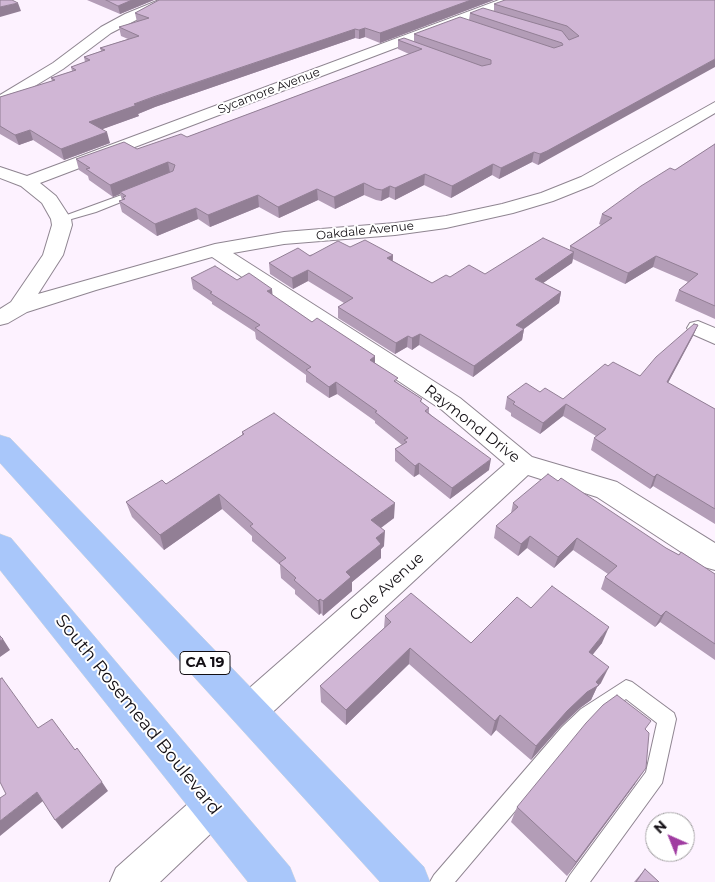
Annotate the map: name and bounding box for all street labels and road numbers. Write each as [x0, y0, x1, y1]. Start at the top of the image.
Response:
street label: Sycamore Avenue [216, 65, 322, 117]
street label: Oakdale Avenue [315, 219, 415, 243]
street label: Raymond Drive [421, 381, 523, 467]
street label: Cole Avenue [346, 549, 428, 625]
street label: South Rosemead Boulevard [50, 610, 226, 820]
road number: CA 19 [180, 651, 230, 674]

